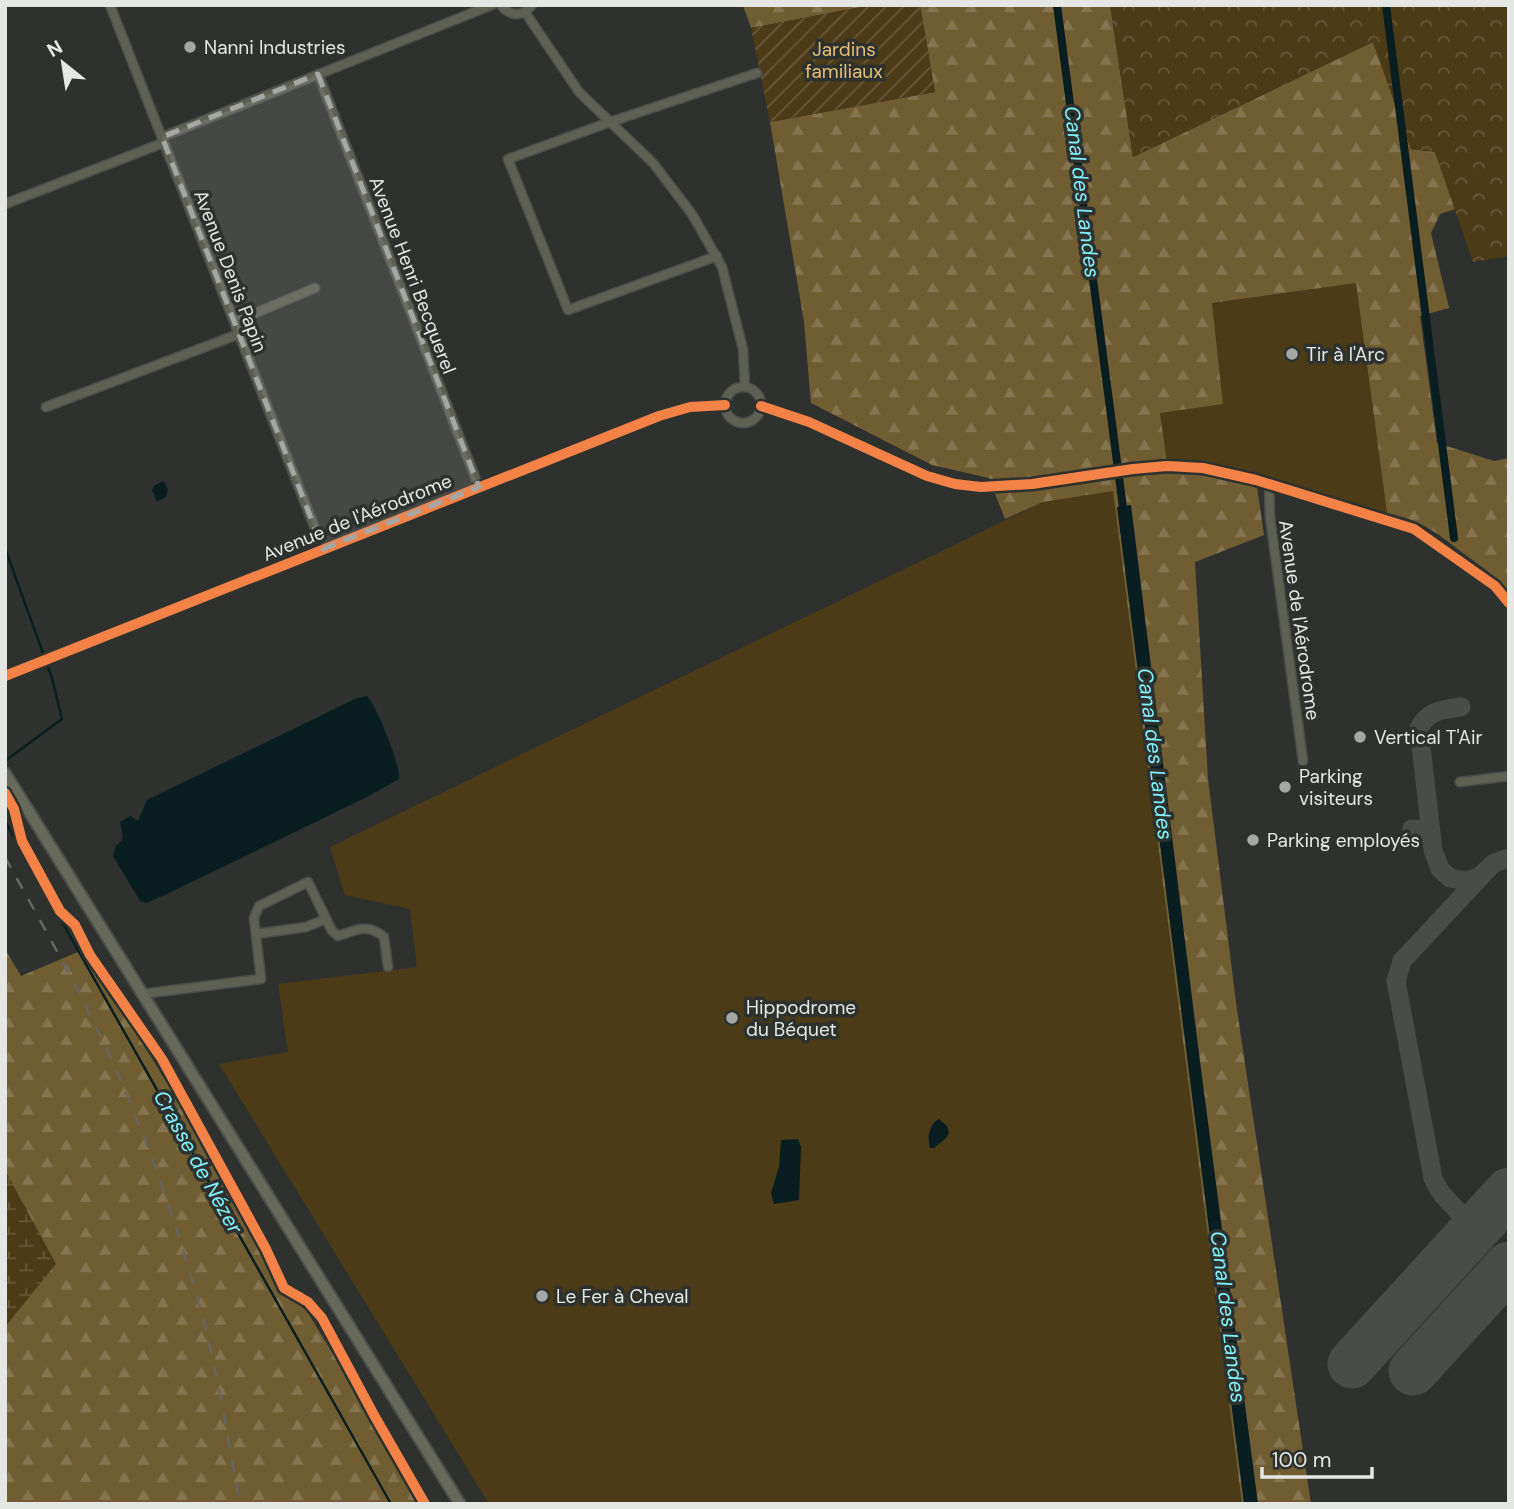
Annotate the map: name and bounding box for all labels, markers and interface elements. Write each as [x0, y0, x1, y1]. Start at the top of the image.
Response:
north arrow [28, 28, 98, 98]
text: N [42, 34, 67, 63]
place label: Nanni Industries [204, 35, 346, 60]
park label: Jardins familiaux [805, 37, 883, 84]
marker: Nanni Industries [182, 39, 198, 55]
water label: Canal des Landes [1058, 104, 1106, 280]
street label: Avenue Henri Becquerel [363, 173, 462, 377]
street label: Avenue Denis Papin [188, 186, 273, 356]
place label: Tir à l'Arc [1306, 342, 1385, 367]
marker: Tir à l'Arc [1284, 346, 1300, 362]
street label: Avenue de l'Aérodrome [259, 468, 455, 567]
street label: Avenue de l'Aérodrome [1273, 518, 1326, 722]
water label: Canal des Landes [1131, 666, 1179, 842]
place label: Vertical T'Air [1374, 725, 1483, 750]
marker: Vertical T'Air [1352, 729, 1368, 745]
place label: Parking visiteurs [1299, 764, 1373, 811]
marker: Parking visiteurs [1277, 779, 1293, 795]
place label: Parking employés [1267, 828, 1420, 853]
marker: Parking employés [1245, 832, 1261, 848]
place label: Hippodrome du Béquet [746, 995, 856, 1042]
marker: Hippodrome du Béquet [724, 1010, 740, 1026]
water label: Crasse de Nézer [147, 1085, 250, 1240]
water label: Canal des Landes [1204, 1229, 1252, 1405]
place label: Le Fer à Cheval [556, 1284, 689, 1309]
marker: Le Fer à Cheval [534, 1288, 550, 1304]
scale bar [1262, 1436, 1372, 1480]
text: 100 m [1272, 1446, 1332, 1474]

